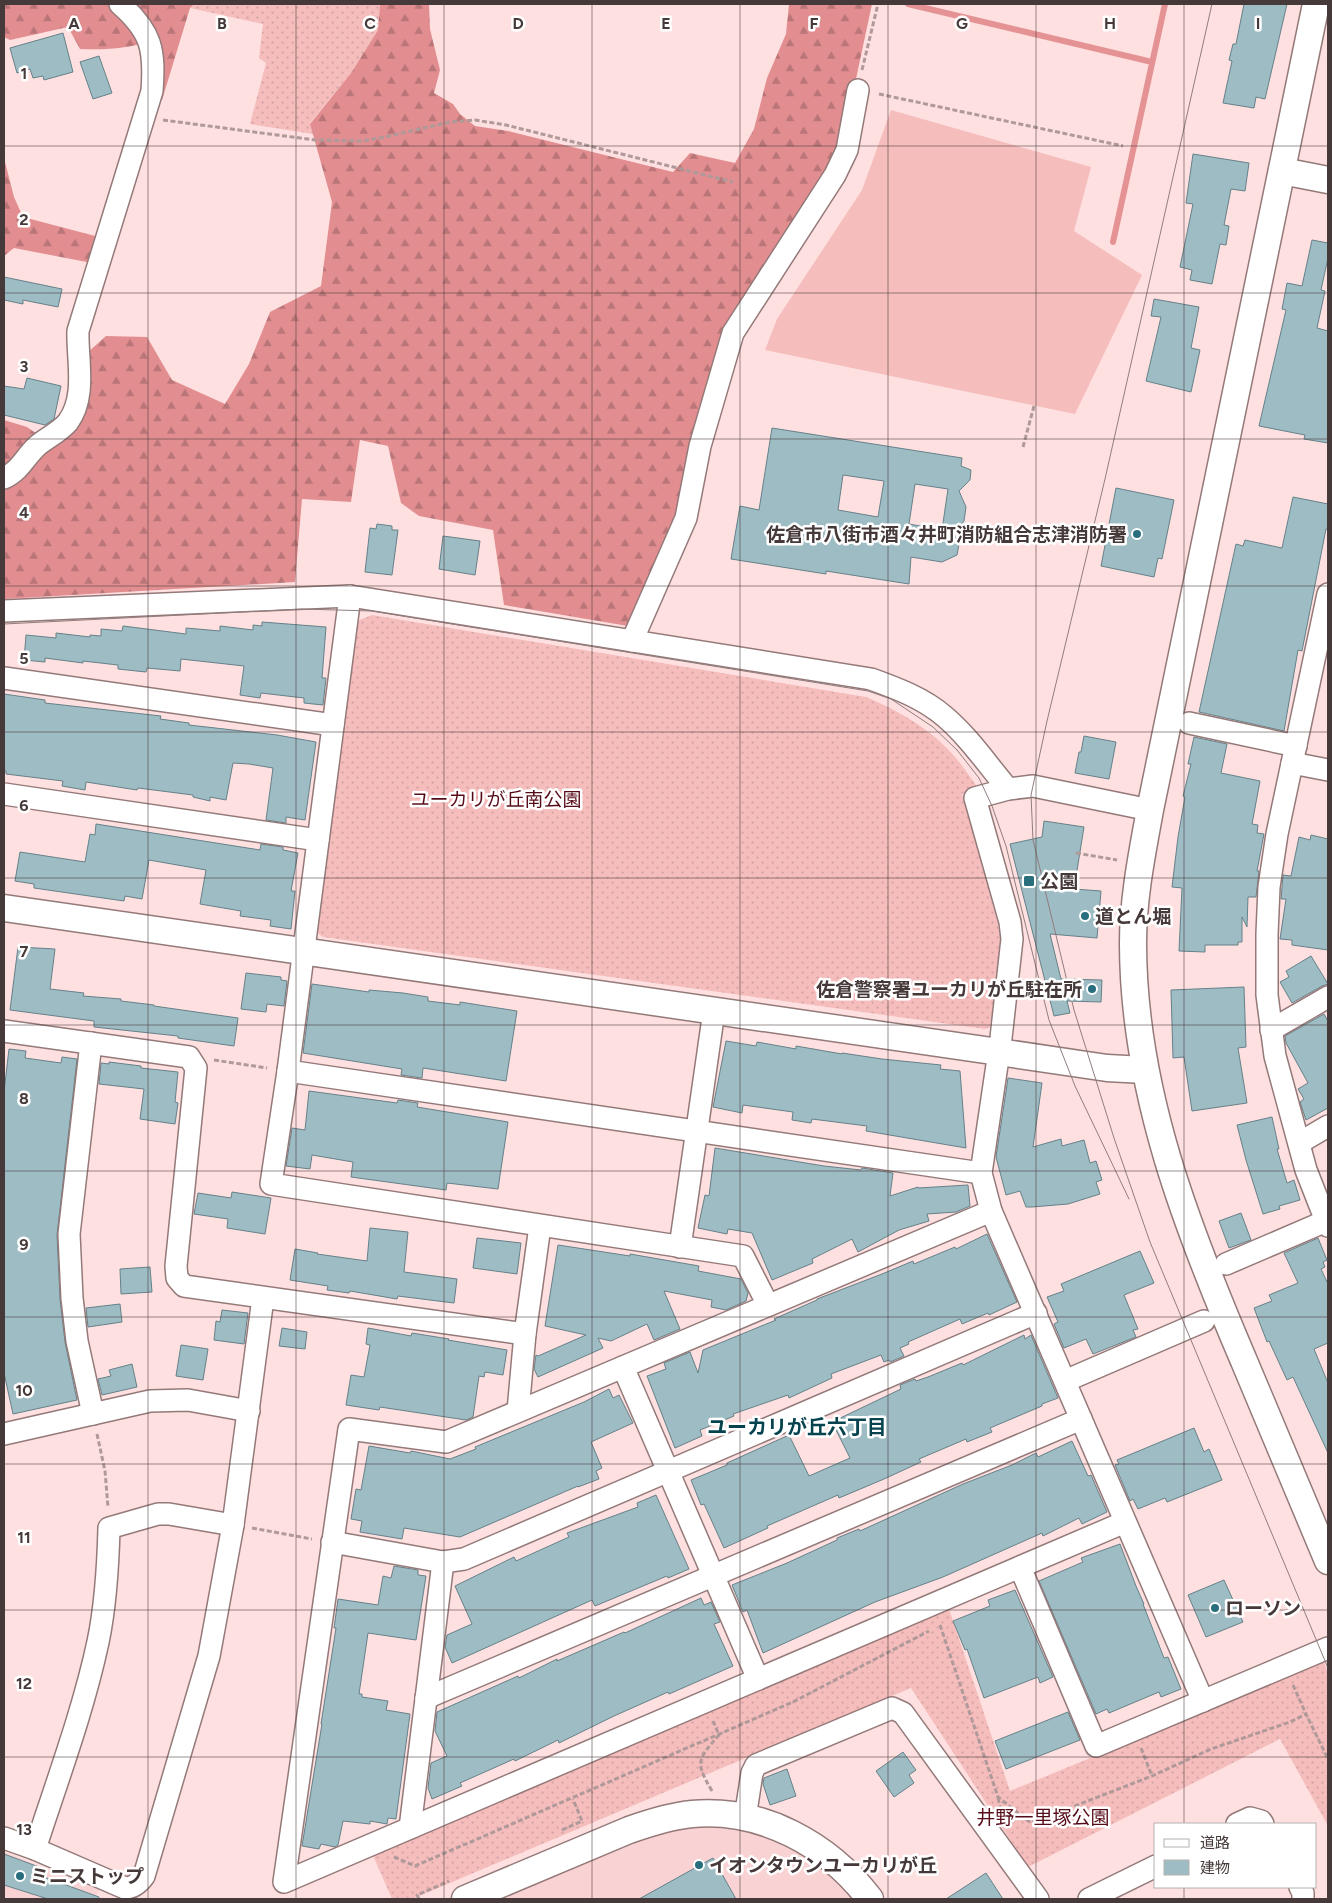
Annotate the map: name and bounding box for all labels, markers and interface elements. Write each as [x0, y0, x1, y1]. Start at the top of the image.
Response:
text: A [68, 14, 80, 33]
text: B [217, 14, 227, 33]
text: C [364, 14, 376, 33]
text: D [512, 14, 524, 33]
text: E [661, 14, 671, 33]
text: F [810, 14, 819, 33]
text: G [956, 14, 968, 33]
text: H [1104, 14, 1116, 33]
text: I [1256, 14, 1260, 33]
text: 1 [21, 64, 27, 83]
text: 2 [19, 210, 29, 229]
text: 3 [20, 357, 29, 376]
text: 4 [19, 503, 29, 522]
place label: 佐倉市八街市酒々井町消防組合志津消防署 [766, 523, 1127, 546]
marker: 佐倉市八街市酒々井町消防組合志津消防署 [1131, 528, 1143, 540]
text: 5 [19, 649, 29, 668]
park label: ユーカリが丘南公園 [410, 788, 582, 811]
text: 6 [19, 796, 29, 815]
place label: 公園 [1040, 870, 1078, 893]
marker: 公園 [1022, 874, 1036, 888]
place label: 道とん堀 [1095, 905, 1171, 928]
marker: 道とん堀 [1079, 910, 1091, 922]
text: 7 [20, 942, 29, 961]
place label: 佐倉警察署ユーカリが丘駐在所 [816, 978, 1082, 1001]
marker: 佐倉警察署ユーカリが丘駐在所 [1086, 983, 1098, 995]
text: 8 [19, 1089, 29, 1108]
text: 9 [19, 1235, 29, 1254]
text: 10 [15, 1381, 33, 1400]
district label: ユーカリが丘六丁目 [707, 1415, 887, 1439]
text: 11 [17, 1528, 31, 1547]
place label: ローソン [1225, 1597, 1301, 1620]
marker: ローソン [1209, 1602, 1221, 1614]
text: 12 [16, 1674, 32, 1693]
park label: 井野一里塚公園 [976, 1806, 1110, 1829]
text: 13 [16, 1820, 32, 1839]
legend [1154, 1823, 1317, 1888]
text: 道路 [1200, 1834, 1230, 1852]
place label: イオンタウンユーカリが丘 [709, 1854, 937, 1877]
marker: イオンタウンユーカリが丘 [693, 1859, 705, 1871]
text: 建物 [1200, 1859, 1230, 1877]
place label: ミニストップ [30, 1865, 144, 1888]
marker: ミニストップ [14, 1870, 26, 1882]

